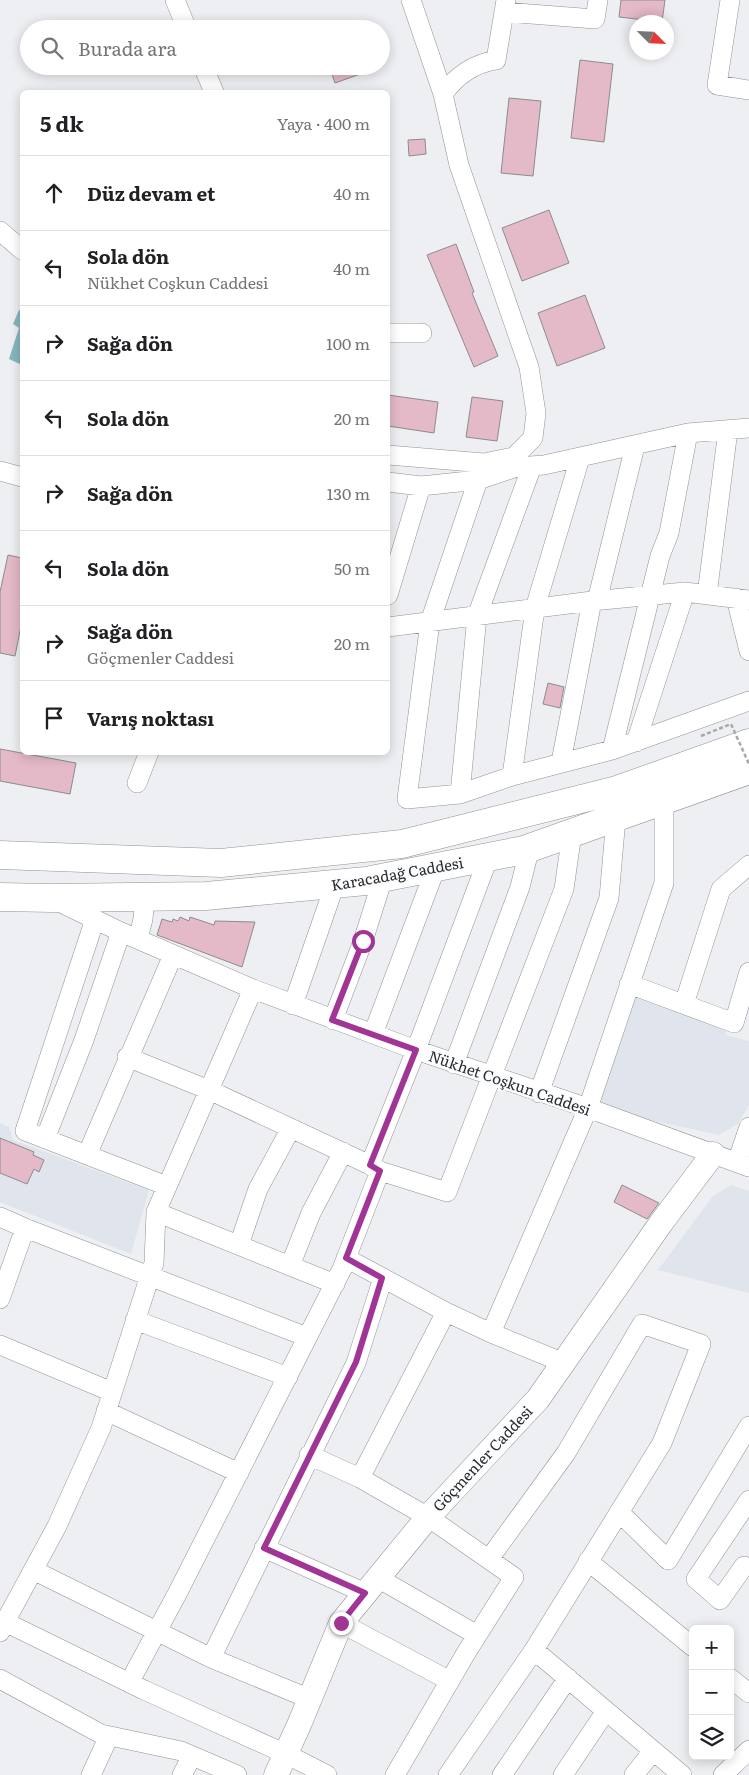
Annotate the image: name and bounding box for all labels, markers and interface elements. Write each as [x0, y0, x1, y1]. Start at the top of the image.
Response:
north arrow [629, 15, 674, 60]
search box [20, 20, 390, 75]
icon: search [38, 34, 66, 62]
text: Burada ara [78, 34, 177, 62]
text: 5 dk [40, 107, 84, 138]
text: Yaya · 400 m [277, 111, 370, 135]
icon: ahead [40, 179, 68, 207]
text: Düz devam et [87, 179, 215, 207]
text: 40 m [333, 181, 370, 205]
text: Sola dön [87, 242, 169, 270]
icon: left [40, 254, 68, 282]
text: 40 m [333, 256, 370, 280]
text: Nükhet Coşkun Caddesi [87, 270, 268, 294]
icon: right [40, 329, 68, 357]
text: Sağa dön [87, 329, 173, 357]
text: 100 m [326, 331, 370, 355]
icon: left [40, 404, 68, 432]
text: Sola dön [87, 404, 169, 432]
text: 20 m [334, 406, 370, 430]
icon: right [40, 479, 68, 507]
text: Sağa dön [87, 479, 173, 507]
text: 130 m [327, 481, 370, 505]
icon: left [40, 554, 68, 582]
text: Sola dön [87, 554, 169, 582]
text: 50 m [334, 556, 370, 580]
text: Sağa dön [87, 617, 173, 645]
icon: right [40, 629, 68, 657]
text: 20 m [334, 631, 370, 655]
text: Göçmenler Caddesi [87, 645, 234, 669]
icon: arrive [40, 704, 68, 732]
text: Varış noktası [87, 704, 214, 732]
street label: Karacadağ Caddesi [329, 850, 465, 896]
route start [352, 930, 375, 953]
street label: Nükhet Coşkun Caddesi [426, 1043, 594, 1121]
street label: Göçmenler Caddesi [427, 1400, 537, 1516]
route end [330, 1612, 353, 1635]
map controls [689, 1625, 734, 1760]
button: + [689, 1625, 734, 1670]
button: − [689, 1670, 734, 1715]
button: layers [689, 1715, 734, 1760]

